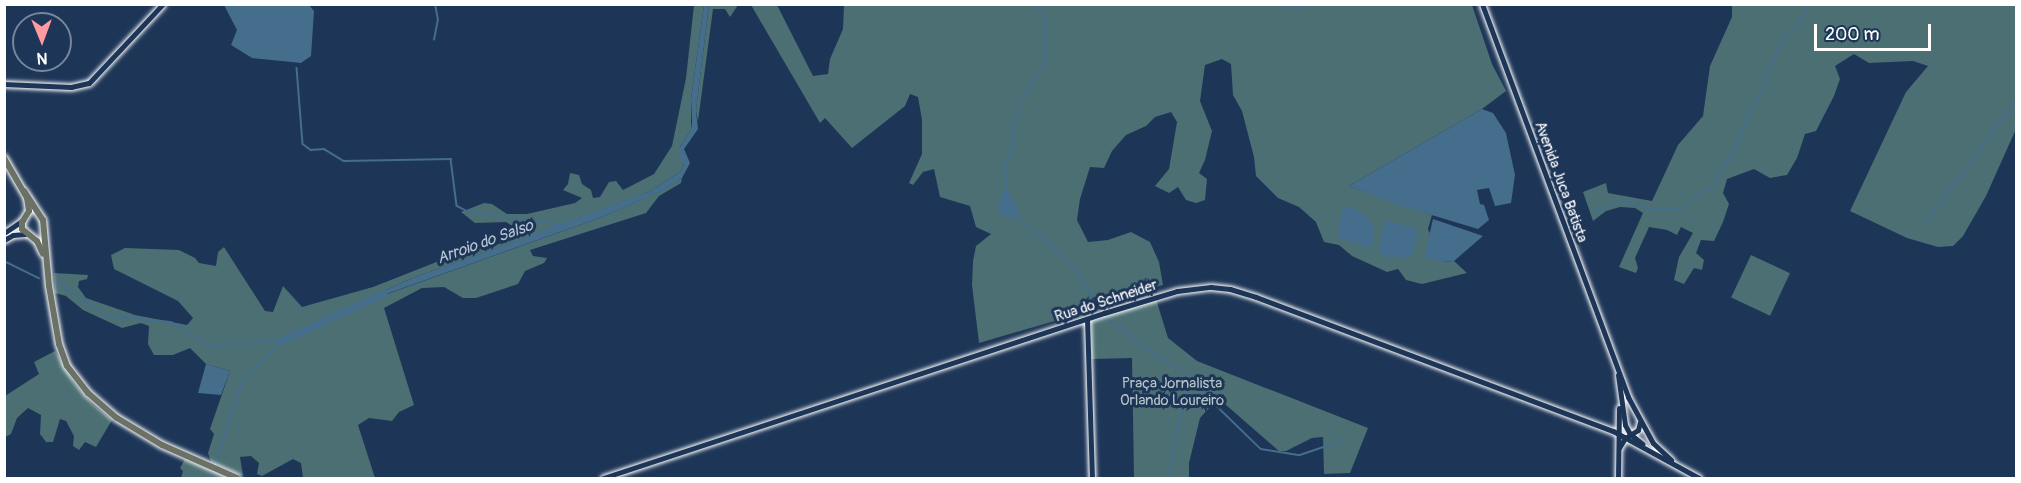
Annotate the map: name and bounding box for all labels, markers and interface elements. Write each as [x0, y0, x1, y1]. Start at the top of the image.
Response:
north arrow [12, 12, 72, 72]
scale bar [1817, 12, 1934, 50]
text: 200 m [1825, 23, 1880, 46]
text: N [37, 48, 48, 68]
street label: Avenida Juca Batista [1531, 119, 1591, 245]
water label: Arroio do Salso [434, 216, 536, 268]
street label: Rua do Schneider [1052, 276, 1160, 326]
park label: Praça Jornalista Orlando Loureiro [1120, 374, 1224, 409]

